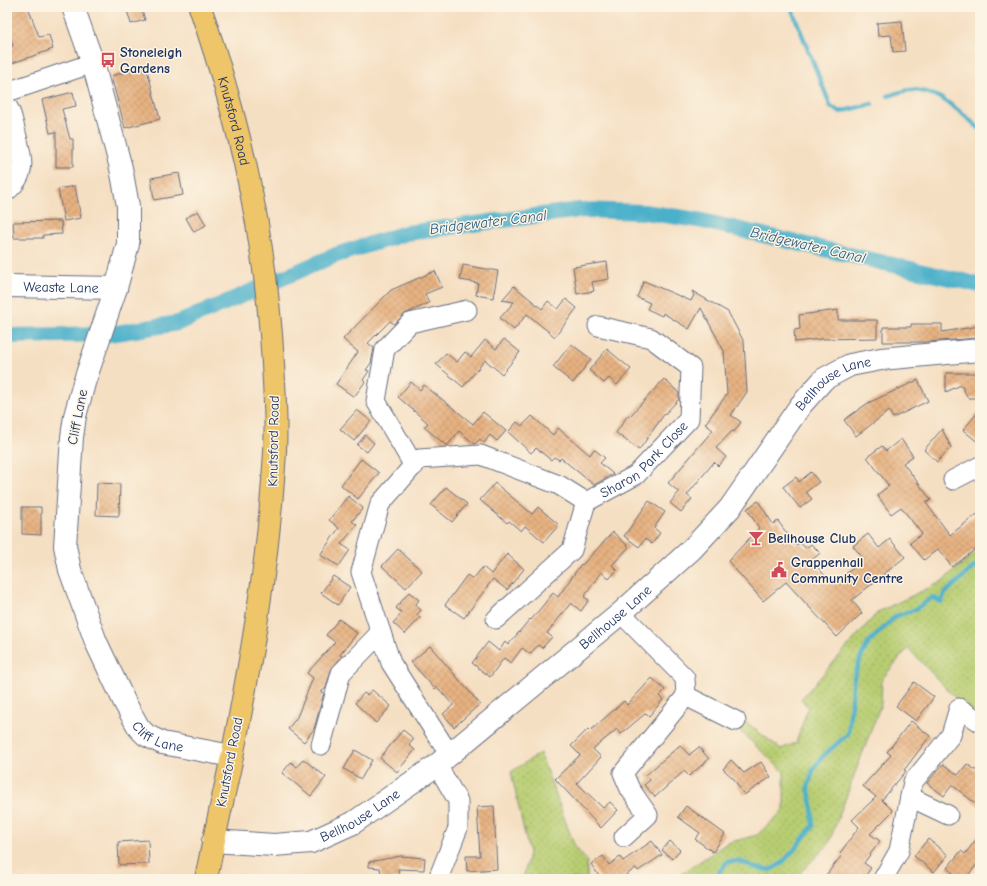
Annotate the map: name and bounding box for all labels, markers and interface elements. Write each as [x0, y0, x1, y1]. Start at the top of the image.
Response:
place label: Stoneleigh Gardens [120, 44, 182, 77]
bus stop icon: Stoneleigh Gardens [99, 51, 117, 69]
street label: Knutsford Road [214, 75, 253, 167]
water label: Bridgewater Canal [428, 206, 548, 238]
water label: Bridgewater Canal [749, 223, 868, 267]
street label: Weaste Lane [23, 278, 99, 297]
street label: Bellhouse Lane [792, 353, 872, 415]
street label: Cliff Lane [64, 388, 91, 446]
street label: Knutsford Road [264, 395, 283, 487]
street label: Sharon Park Close [597, 418, 691, 502]
bar icon: Bellhouse Club [747, 529, 765, 547]
place label: Bellhouse Club [768, 530, 856, 547]
place label: Grappenhall Community Centre [791, 554, 903, 587]
public building icon: Grappenhall Community Centre [770, 561, 788, 579]
street label: Bellhouse Lane [576, 582, 655, 653]
street label: Knutsford Road [212, 716, 247, 808]
street label: Cliff Lane [128, 718, 185, 756]
street label: Bellhouse Lane [317, 785, 403, 846]

